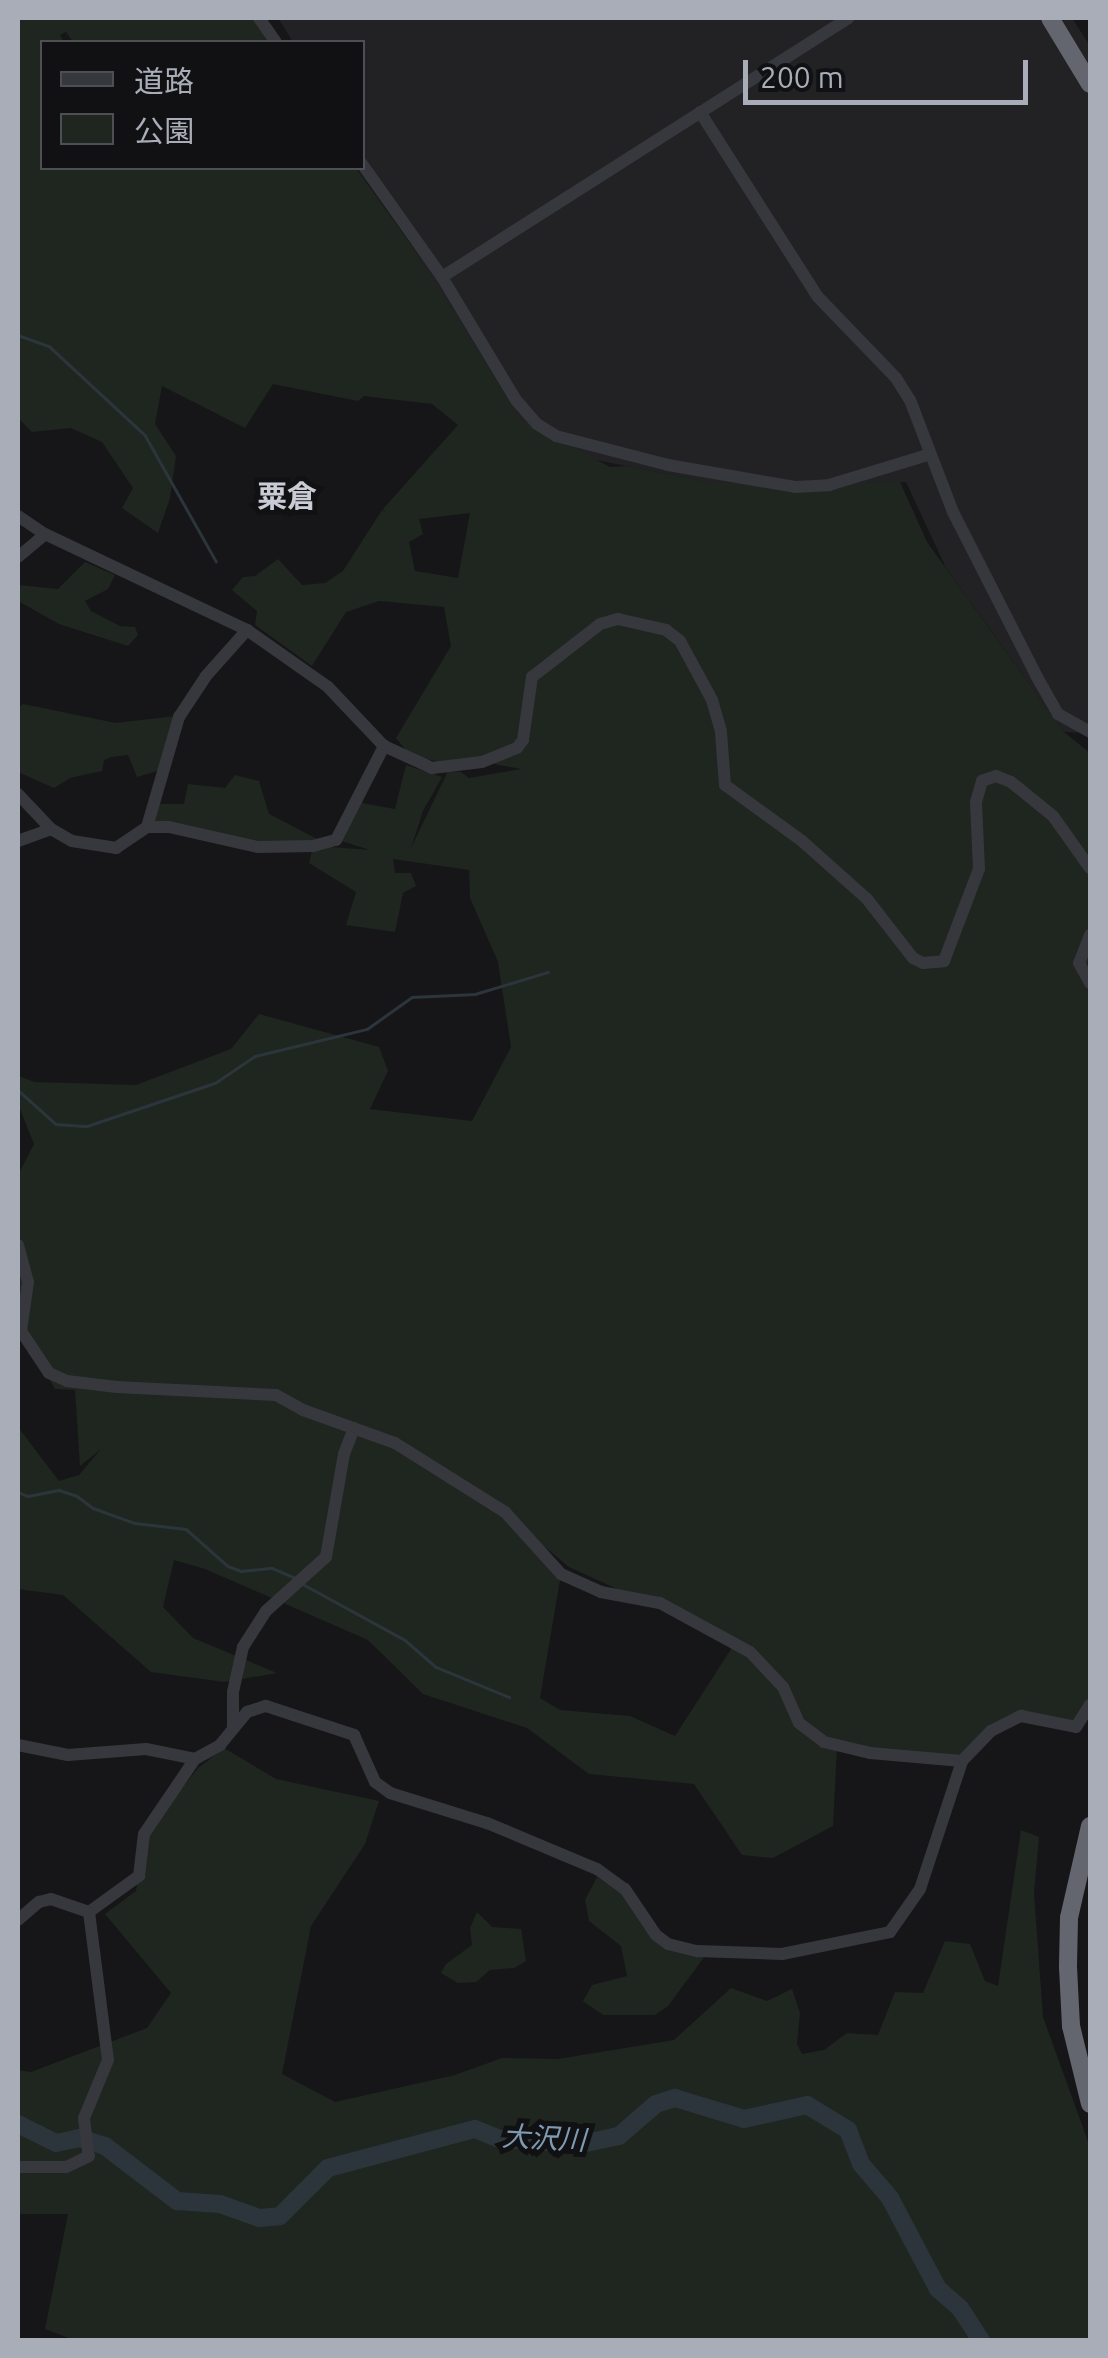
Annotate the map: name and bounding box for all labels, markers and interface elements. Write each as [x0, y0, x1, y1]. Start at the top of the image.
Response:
legend [40, 40, 365, 170]
scale bar [748, 40, 1033, 102]
text: 200 m [760, 60, 844, 94]
text: 道路 [134, 64, 194, 98]
text: 公園 [134, 114, 194, 148]
district label: 粟倉 [257, 478, 317, 514]
water label: 大沢川 [501, 2119, 587, 2157]

